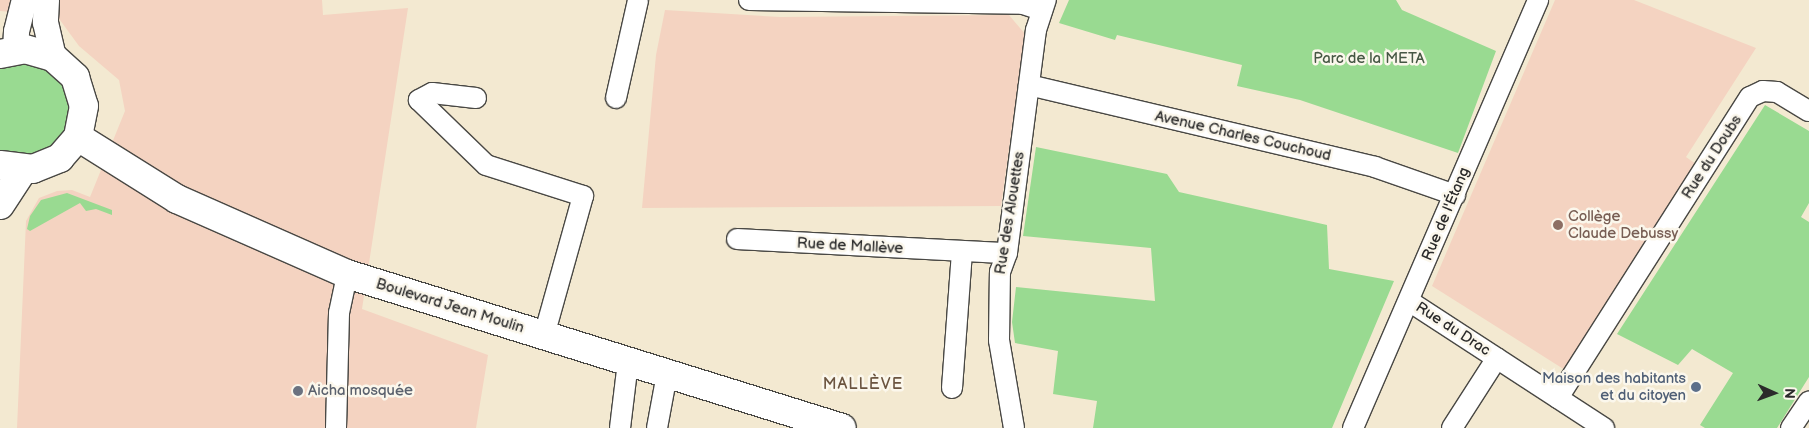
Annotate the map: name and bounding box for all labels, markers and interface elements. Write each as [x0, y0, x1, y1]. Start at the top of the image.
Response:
park label: Parc de la META [1313, 50, 1425, 68]
street label: Avenue Charles Couchoud [1153, 107, 1333, 165]
street label: Rue du Doubs [1678, 112, 1746, 202]
street label: Rue des Alouettes [991, 150, 1029, 276]
street label: Rue de l'Étang [1418, 165, 1474, 263]
place label: Collège Claude Debussy [1568, 207, 1678, 242]
marker: Collège Claude Debussy [1552, 219, 1564, 231]
street label: Rue de Mallève [796, 234, 904, 258]
street label: Boulevard Jean Moulin [373, 275, 527, 337]
street label: Rue du Drac [1412, 298, 1494, 360]
north arrow [1749, 368, 1799, 418]
place label: Maison des habitants et du citoyen [1542, 369, 1686, 404]
district label: MALLÈVE [822, 375, 904, 395]
marker: Maison des habitants et du citoyen [1690, 381, 1702, 393]
place label: Aicha mosquée [308, 382, 413, 400]
marker: Aicha mosquée [292, 385, 304, 397]
text: N [1781, 388, 1798, 399]

